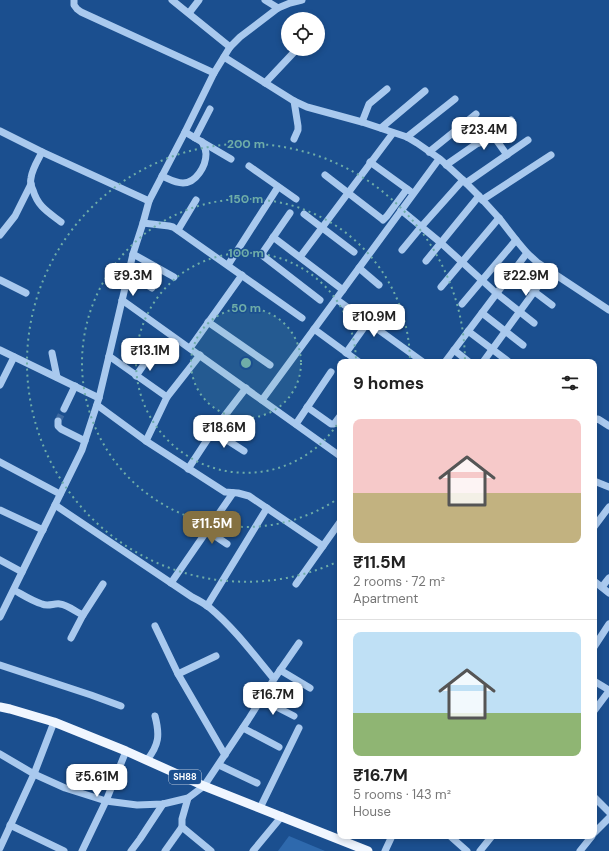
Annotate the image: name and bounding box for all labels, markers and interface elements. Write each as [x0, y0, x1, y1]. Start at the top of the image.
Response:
map controls [281, 12, 325, 56]
button: locate [281, 12, 325, 56]
pin: ₹23.4M [451, 117, 517, 151]
text: ₹23.4M [461, 121, 507, 138]
text: 200 m [227, 136, 265, 152]
text: 150 m [229, 191, 263, 207]
text: 100 m [228, 245, 264, 261]
pin: ₹9.3M [105, 263, 161, 297]
pin: ₹22.9M [493, 263, 559, 297]
text: ₹9.3M [114, 267, 152, 284]
text: ₹22.9M [503, 267, 549, 284]
text: 50 m [231, 300, 261, 316]
pin: ₹10.9M [341, 304, 407, 338]
text: ₹10.9M [352, 308, 396, 325]
pin: ₹13.1M [117, 338, 183, 372]
text: ₹13.1M [130, 342, 170, 359]
centre of rings [239, 356, 253, 370]
text: 9 homes [353, 372, 424, 394]
icon: filters [559, 372, 581, 394]
pin: ₹18.6M [191, 415, 257, 449]
text: ₹18.6M [202, 419, 246, 436]
icon: home [431, 445, 503, 517]
pin: ₹11.5M [179, 511, 245, 545]
text: ₹11.5M [192, 515, 232, 532]
text: ₹11.5M [353, 551, 406, 573]
text: 2 rooms · 72 m² [353, 573, 445, 590]
text: Apartment [353, 590, 418, 607]
icon: home [431, 658, 503, 730]
pin: ₹16.7M [240, 682, 306, 716]
text: ₹16.7M [252, 686, 294, 703]
pin: ₹5.61M [64, 764, 130, 798]
text: ₹16.7M [353, 764, 408, 786]
text: ₹5.61M [75, 768, 119, 785]
road number: SH88 [169, 770, 201, 784]
text: 5 rooms · 143 m² [353, 786, 451, 803]
text: House [353, 803, 391, 820]

